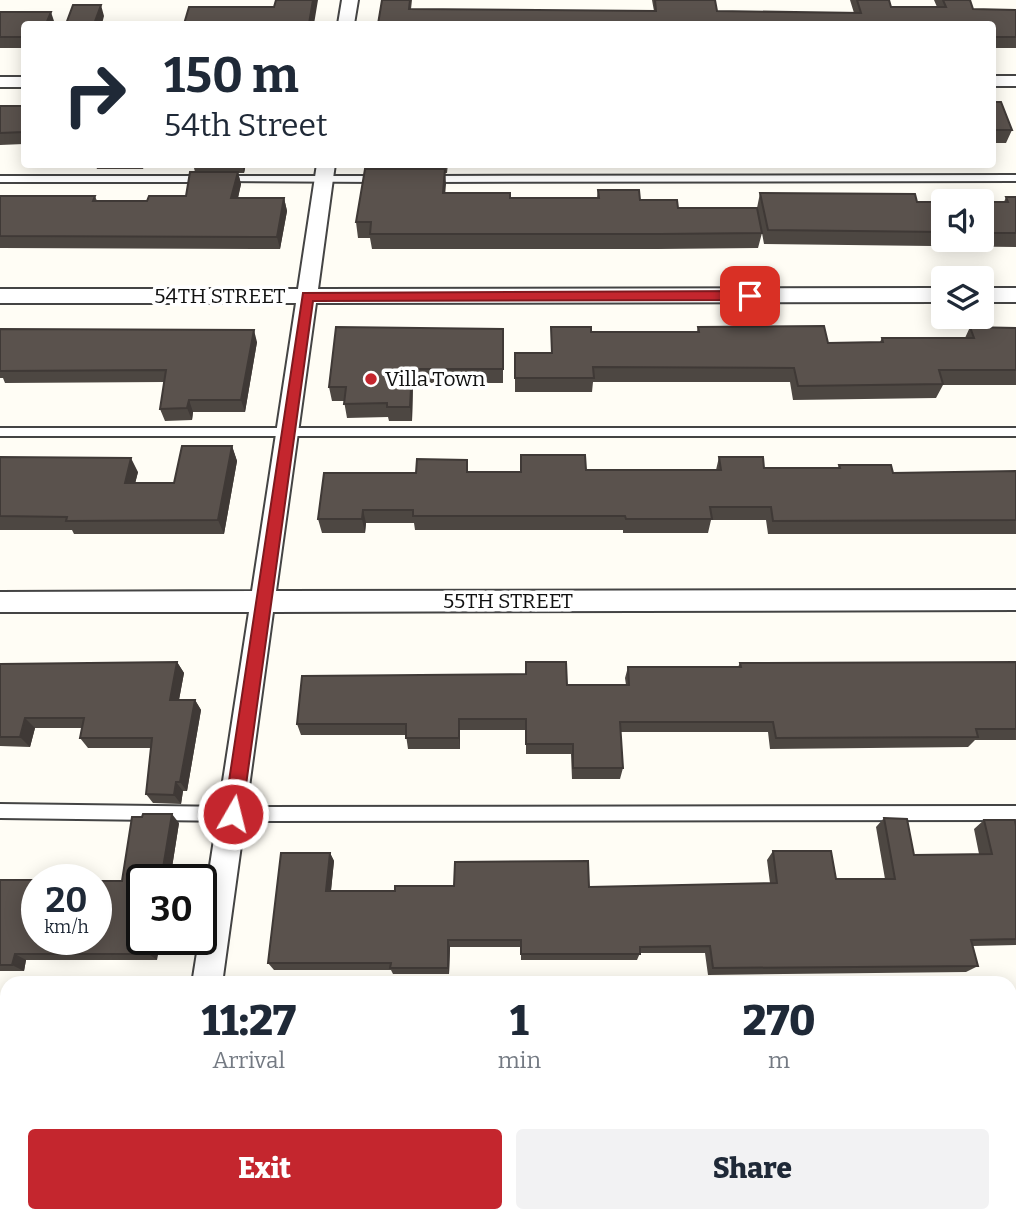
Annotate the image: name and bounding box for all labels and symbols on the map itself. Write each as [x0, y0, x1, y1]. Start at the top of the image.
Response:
pin [720, 266, 780, 326]
street label: 54TH STREET [154, 283, 286, 309]
place label: Villa Town [385, 366, 485, 392]
marker: Villa Town [363, 371, 379, 387]
street label: 55TH STREET [443, 588, 573, 614]
position arrow [196, 777, 270, 851]
speed limit sign: 30 [126, 864, 217, 955]

